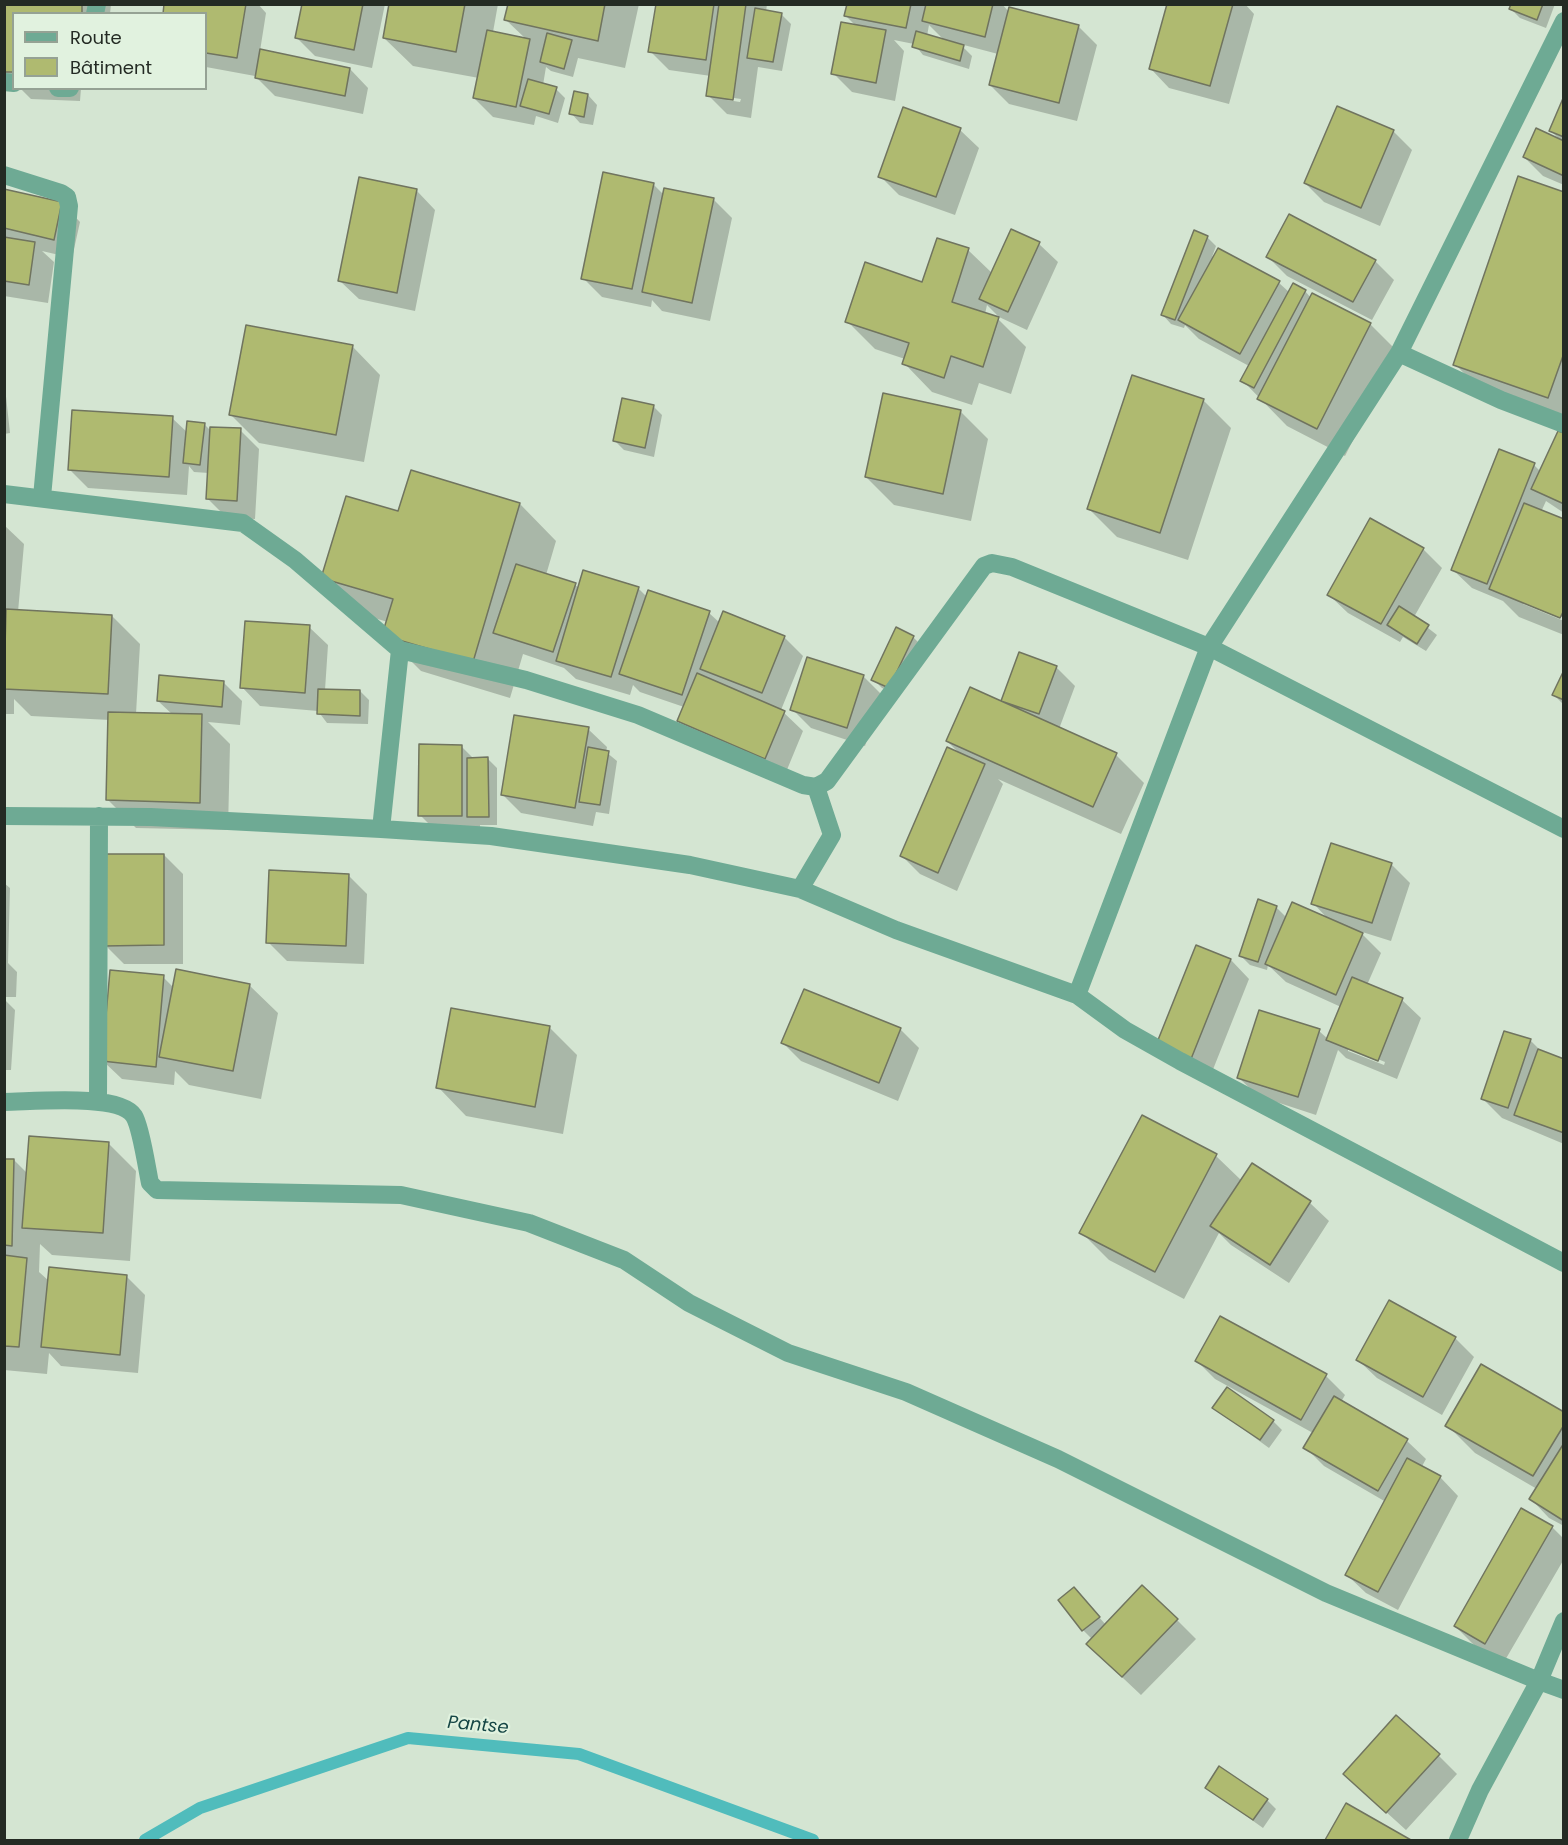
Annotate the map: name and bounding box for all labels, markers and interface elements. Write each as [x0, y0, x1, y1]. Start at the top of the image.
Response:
legend [12, 12, 207, 90]
text: Route [70, 25, 122, 50]
text: Bâtiment [70, 55, 152, 80]
water label: Pantse [447, 1713, 509, 1739]

